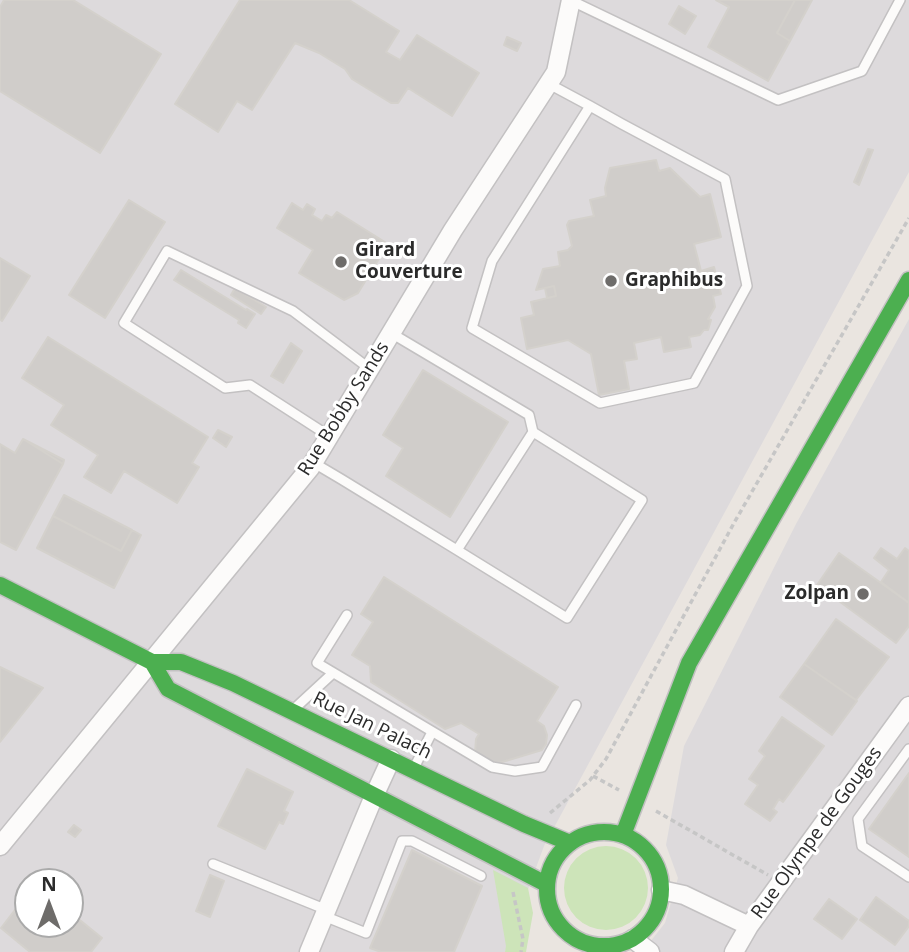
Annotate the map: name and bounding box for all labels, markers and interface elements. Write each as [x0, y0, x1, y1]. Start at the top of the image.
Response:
place label: Girard Couverture [355, 240, 463, 284]
marker: Girard Couverture [333, 254, 349, 270]
place label: Graphibus [625, 270, 723, 292]
marker: Graphibus [603, 273, 619, 289]
street label: Rue Bobby Sands [294, 338, 394, 480]
place label: Zolpan [784, 583, 849, 605]
marker: Zolpan [855, 586, 871, 602]
street label: Rue Jan Palach [309, 687, 435, 765]
street label: Rue Olympe de Gouges [747, 743, 887, 923]
north arrow [14, 868, 84, 938]
text: N [41, 871, 57, 897]

